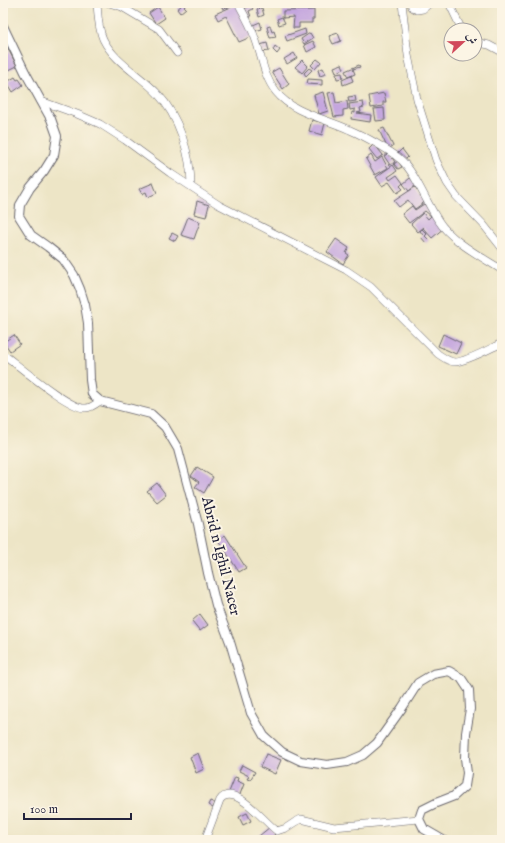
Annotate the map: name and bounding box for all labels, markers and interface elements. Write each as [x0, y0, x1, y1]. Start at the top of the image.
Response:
north arrow [443, 22, 483, 62]
text: ش [463, 31, 480, 46]
street label: Abrid n Ighil Nacer [197, 494, 245, 618]
scale bar [24, 795, 131, 821]
text: 100 m [30, 802, 58, 817]

